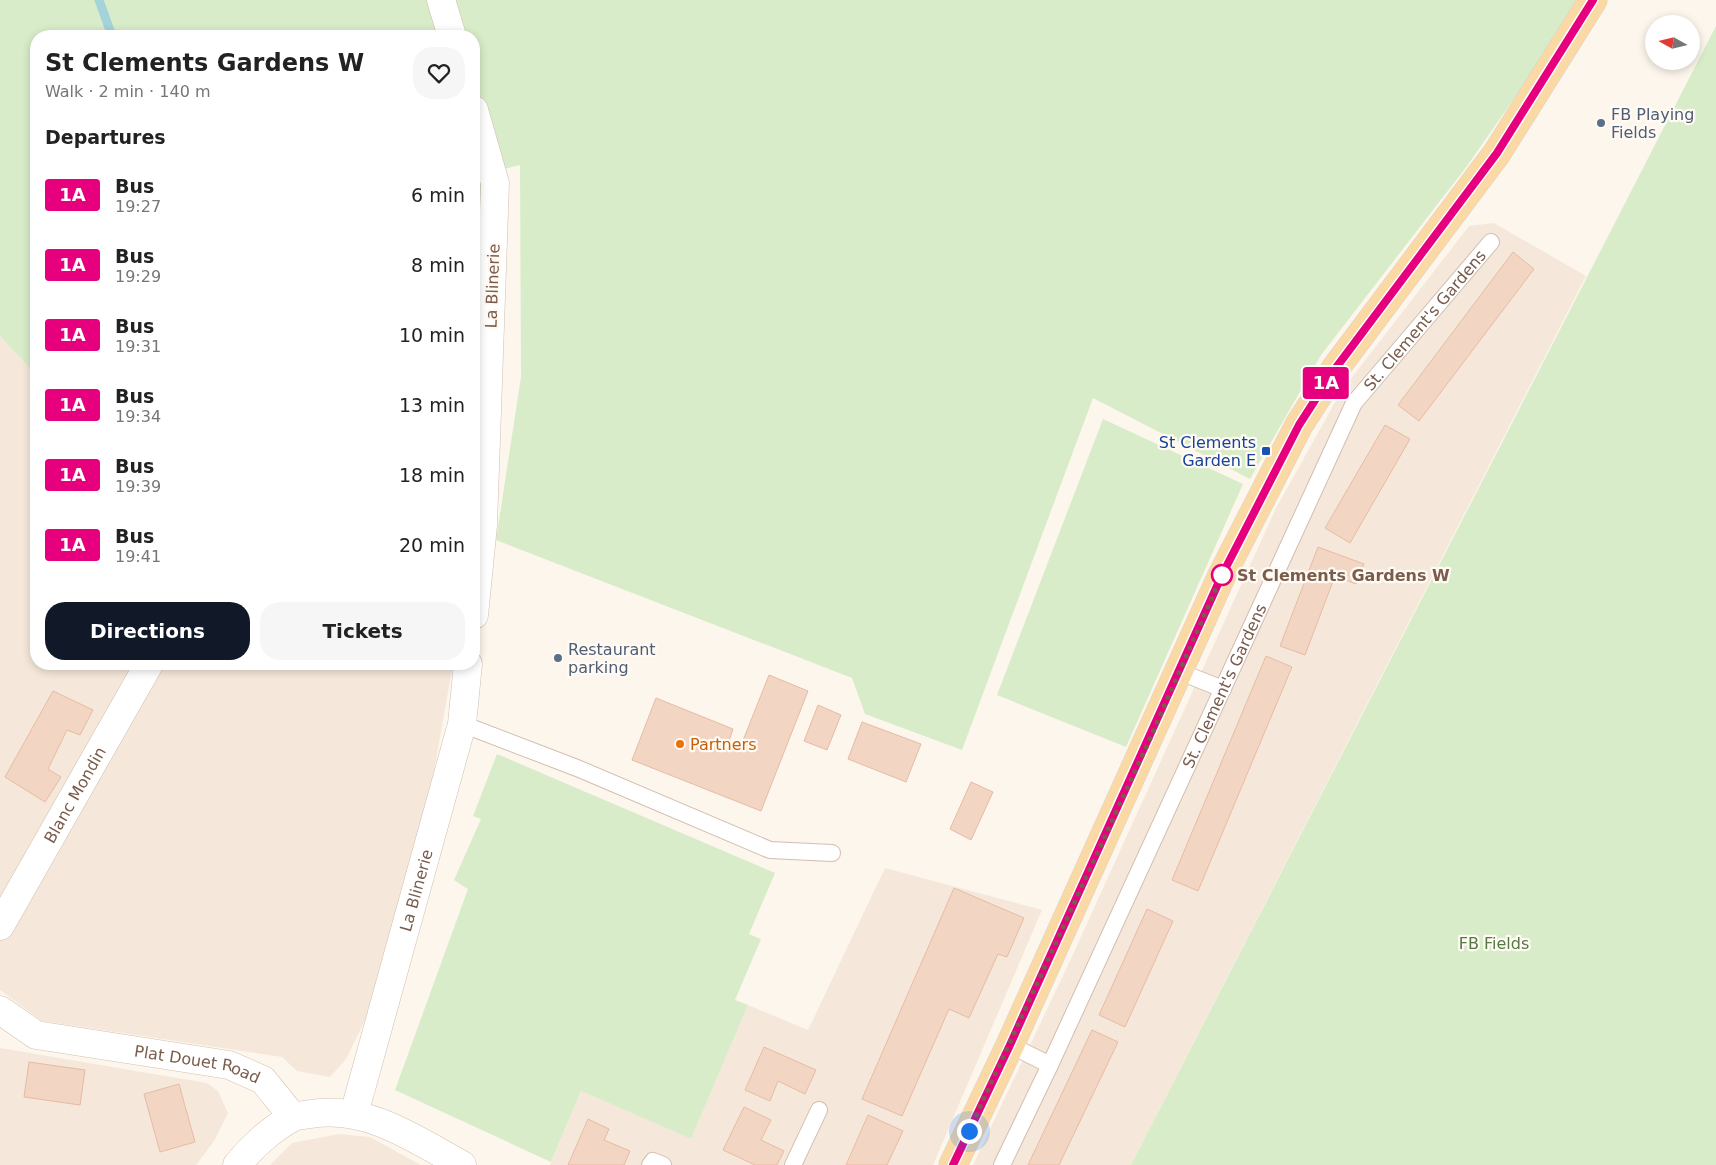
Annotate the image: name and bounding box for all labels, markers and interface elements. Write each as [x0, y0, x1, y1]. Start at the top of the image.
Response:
north arrow [1645, 15, 1700, 70]
map controls [1645, 15, 1700, 70]
button: heart [413, 47, 465, 99]
text: St Clements Gardens W [45, 49, 364, 77]
text: Walk · 2 min · 140 m [45, 82, 210, 101]
place label: FB Playing Fields [1611, 105, 1694, 142]
marker: FB Playing Fields [1595, 117, 1607, 129]
text: Departures [45, 126, 166, 148]
text: Bus [115, 175, 154, 197]
text: 1A [59, 184, 86, 205]
text: 6 min [411, 184, 465, 206]
text: 19:27 [115, 197, 161, 216]
street label: La Blinerie [482, 243, 503, 329]
text: Bus [115, 245, 154, 267]
street label: St. Clement's Gardens [1360, 246, 1490, 395]
text: 1A [59, 254, 86, 275]
text: 8 min [411, 254, 465, 276]
text: 19:29 [115, 267, 161, 286]
text: Bus [115, 315, 154, 337]
text: 1A [59, 324, 86, 345]
text: 10 min [399, 324, 465, 346]
text: 19:31 [115, 337, 161, 356]
line badge: 1A [1304, 367, 1348, 399]
text: 1A [1313, 372, 1339, 393]
text: Bus [115, 385, 154, 407]
text: 1A [59, 394, 86, 415]
text: 13 min [399, 394, 465, 416]
text: 19:34 [115, 407, 161, 426]
place label: St Clements Garden E [1159, 433, 1256, 470]
marker: St Clements Garden E [1260, 445, 1272, 457]
text: Bus [115, 455, 154, 477]
text: 1A [59, 464, 86, 485]
text: 18 min [399, 464, 465, 486]
text: 19:39 [115, 477, 161, 496]
text: Bus [115, 525, 154, 547]
text: 1A [59, 534, 86, 555]
text: 20 min [399, 534, 465, 556]
text: 19:41 [115, 547, 161, 566]
marker: St Clements Gardens W [1211, 564, 1233, 586]
place label: St Clements Gardens W [1237, 566, 1450, 585]
street label: St. Clement's Gardens [1179, 601, 1271, 771]
button: Directions [45, 602, 250, 660]
button: Tickets [260, 602, 465, 660]
place label: Restaurant parking [568, 640, 656, 677]
marker: Restaurant parking [552, 652, 564, 664]
place label: Partners [690, 735, 756, 754]
marker: Partners [674, 738, 686, 750]
street label: Blanc Mondin [40, 743, 110, 847]
street label: La Blinerie [396, 847, 437, 934]
park label: FB Fields [1459, 934, 1529, 953]
street label: Plat Douet Road [133, 1041, 263, 1088]
your location [957, 1119, 982, 1144]

